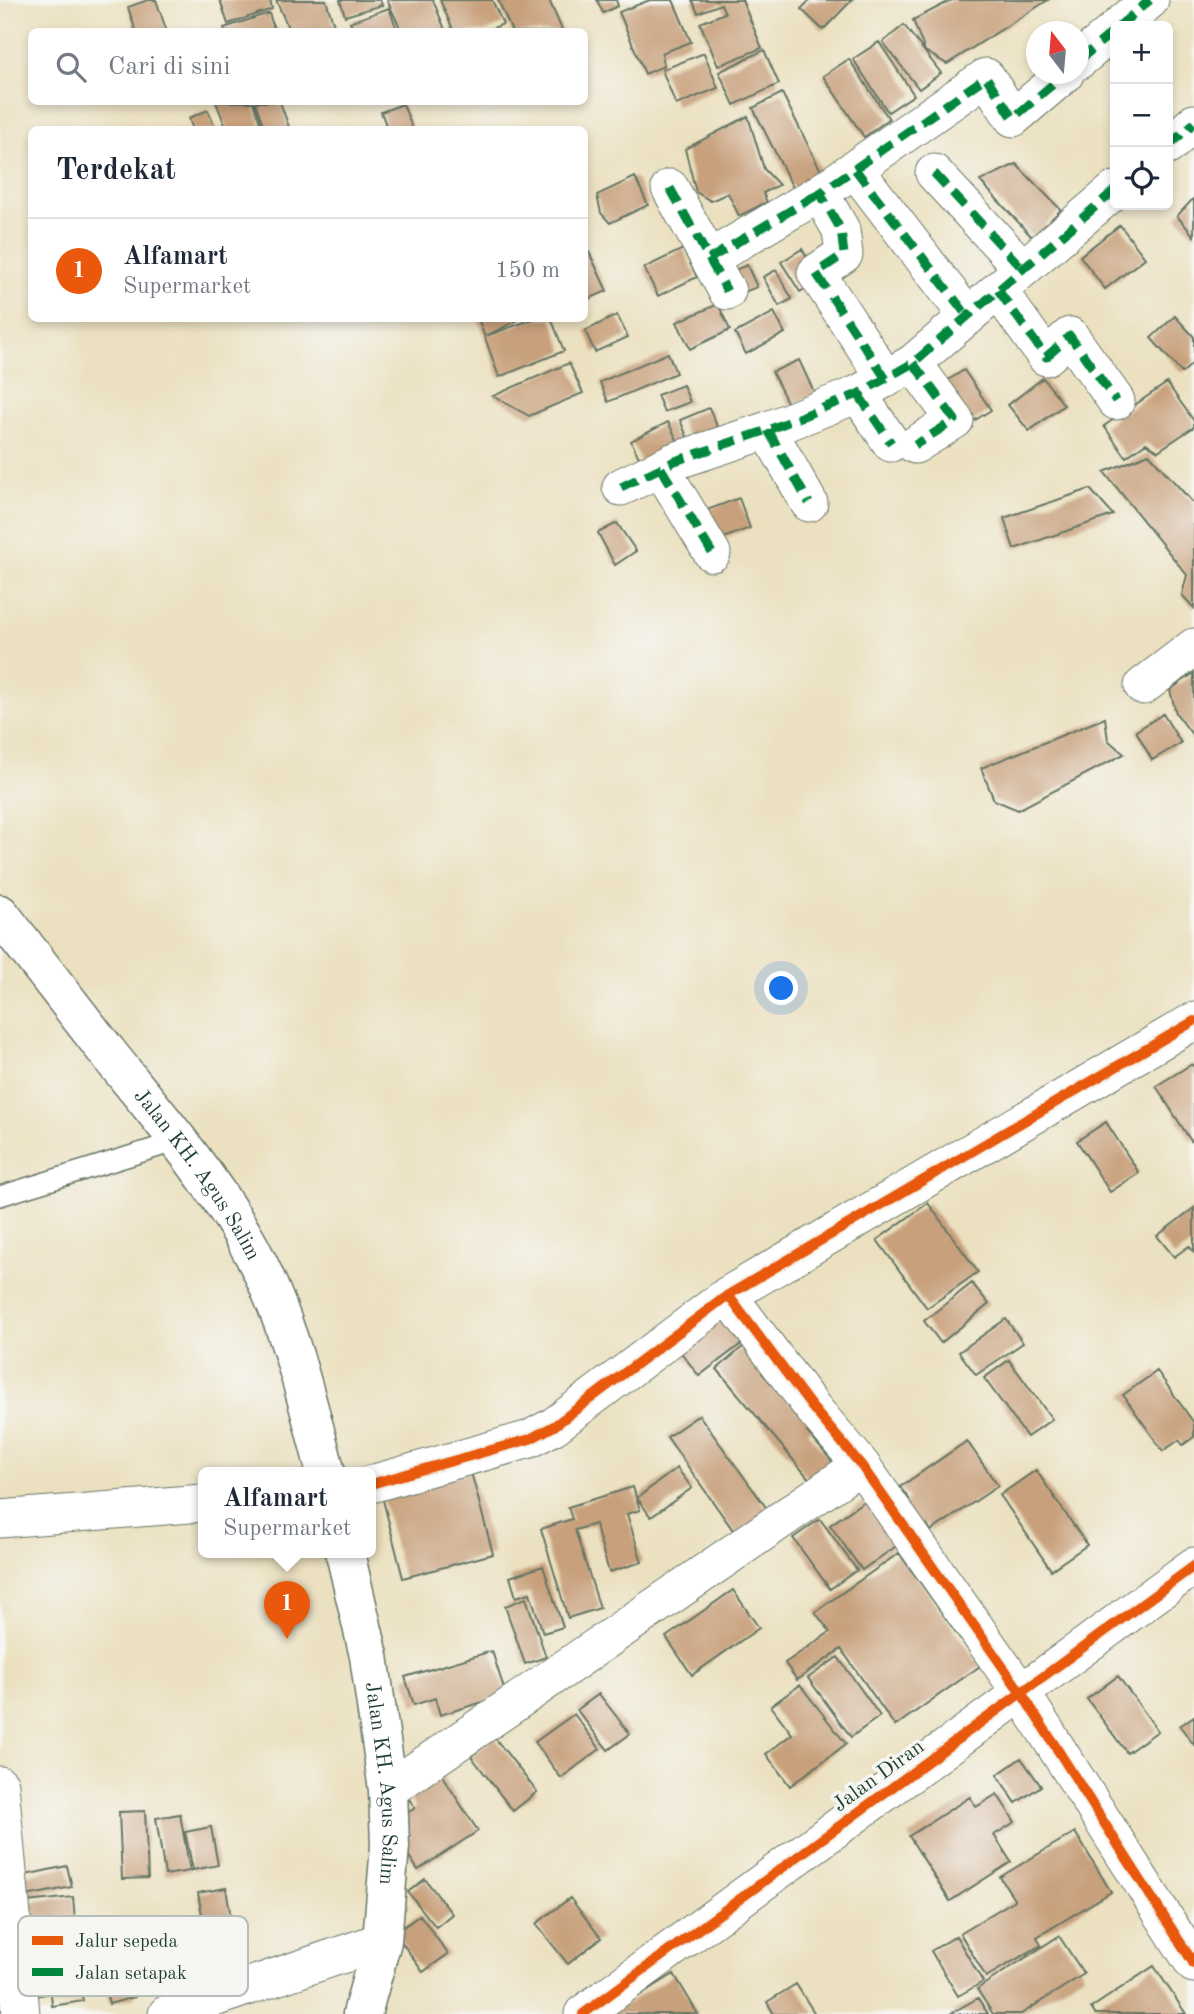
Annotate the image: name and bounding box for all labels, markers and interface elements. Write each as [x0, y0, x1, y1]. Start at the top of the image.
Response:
north arrow [1026, 21, 1089, 84]
map controls [1110, 21, 1173, 210]
button: + [1110, 21, 1173, 84]
search box [28, 28, 588, 105]
icon: search [52, 48, 90, 86]
text: Cari di sini [108, 54, 230, 80]
button: − [1110, 84, 1173, 147]
button: locate [1110, 147, 1173, 210]
text: Terdekat [56, 156, 176, 186]
text: Alfamart [123, 244, 228, 270]
text: 1 [72, 259, 86, 282]
text: 150 m [495, 259, 560, 282]
text: Supermarket [123, 275, 251, 298]
your location [764, 971, 798, 1005]
street label: Jalan KH. Agus Salim [129, 1085, 264, 1264]
popup [198, 1467, 376, 1558]
text: Alfamart [223, 1486, 328, 1512]
text: Supermarket [223, 1517, 351, 1540]
pin: 1 [264, 1581, 310, 1639]
street label: Jalan KH. Agus Salim [361, 1681, 399, 1886]
street label: Jalan Diran [829, 1736, 928, 1816]
legend [18, 1916, 248, 1996]
text: Jalur sepeda [75, 1933, 179, 1952]
text: Jalan setapak [75, 1965, 187, 1984]

